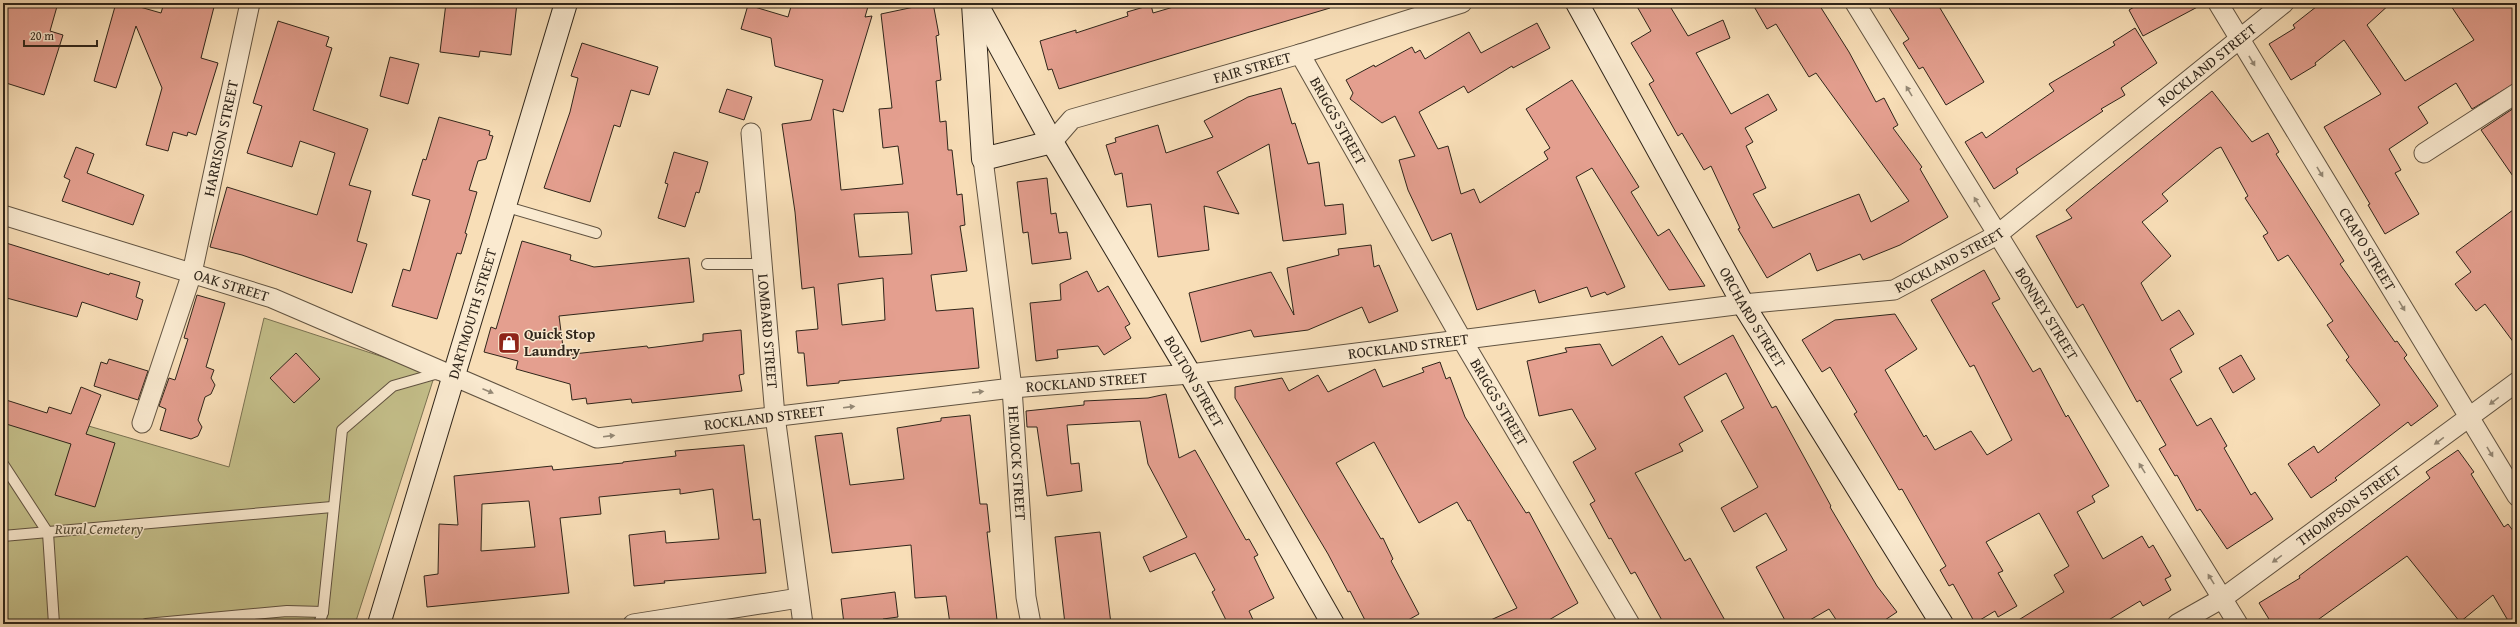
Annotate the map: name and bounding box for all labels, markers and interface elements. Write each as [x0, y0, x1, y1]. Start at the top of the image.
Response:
street label: ROCKLAND STREET [2153, 18, 2261, 111]
scale bar [24, 22, 97, 48]
text: 20 m [30, 27, 54, 44]
street label: FAIR STREET [1211, 46, 1294, 88]
one-way arrow [2248, 55, 2256, 66]
street label: BRIGGS STREET [1305, 73, 1372, 169]
street label: HARRISON STREET [198, 77, 243, 198]
one-way arrow [1905, 86, 1913, 96]
one-way arrow [2316, 166, 2323, 177]
one-way arrow [1973, 196, 1980, 208]
street label: CRAPO STREET [2334, 203, 2402, 295]
street label: ROCKLAND STREET [1891, 222, 2009, 298]
street label: DARTMOUTH STREET [442, 245, 502, 382]
street label: OAK STREET [191, 263, 272, 307]
street label: ORCHARD STREET [1715, 263, 1791, 372]
street label: BONNEY STREET [2010, 263, 2084, 364]
street label: LOMBARD STREET [753, 273, 784, 390]
one-way arrow [2398, 300, 2405, 312]
place label: Quick Stop Laundry [524, 323, 596, 361]
street label: ROCKLAND STREET [1347, 328, 1470, 364]
shop icon: Quick Stop Laundry [496, 330, 522, 356]
street label: BOLTON STREET [1160, 332, 1230, 432]
street label: BRIGGS STREET [1465, 354, 1534, 450]
street label: ROCKLAND STREET [1025, 366, 1148, 397]
one-way arrow [483, 388, 494, 394]
one-way arrow [972, 389, 984, 395]
one-way arrow [2488, 396, 2499, 405]
street label: ROCKLAND STREET [703, 400, 826, 435]
one-way arrow [843, 404, 855, 410]
street label: HEMLOCK STREET [1003, 405, 1032, 521]
one-way arrow [602, 433, 615, 439]
one-way arrow [2433, 437, 2444, 446]
one-way arrow [2487, 446, 2494, 458]
street label: THOMPSON STREET [2292, 459, 2406, 551]
one-way arrow [2138, 463, 2146, 473]
park label: Rural Cemetery [54, 518, 143, 539]
one-way arrow [2272, 555, 2282, 563]
one-way arrow [2207, 573, 2214, 585]

